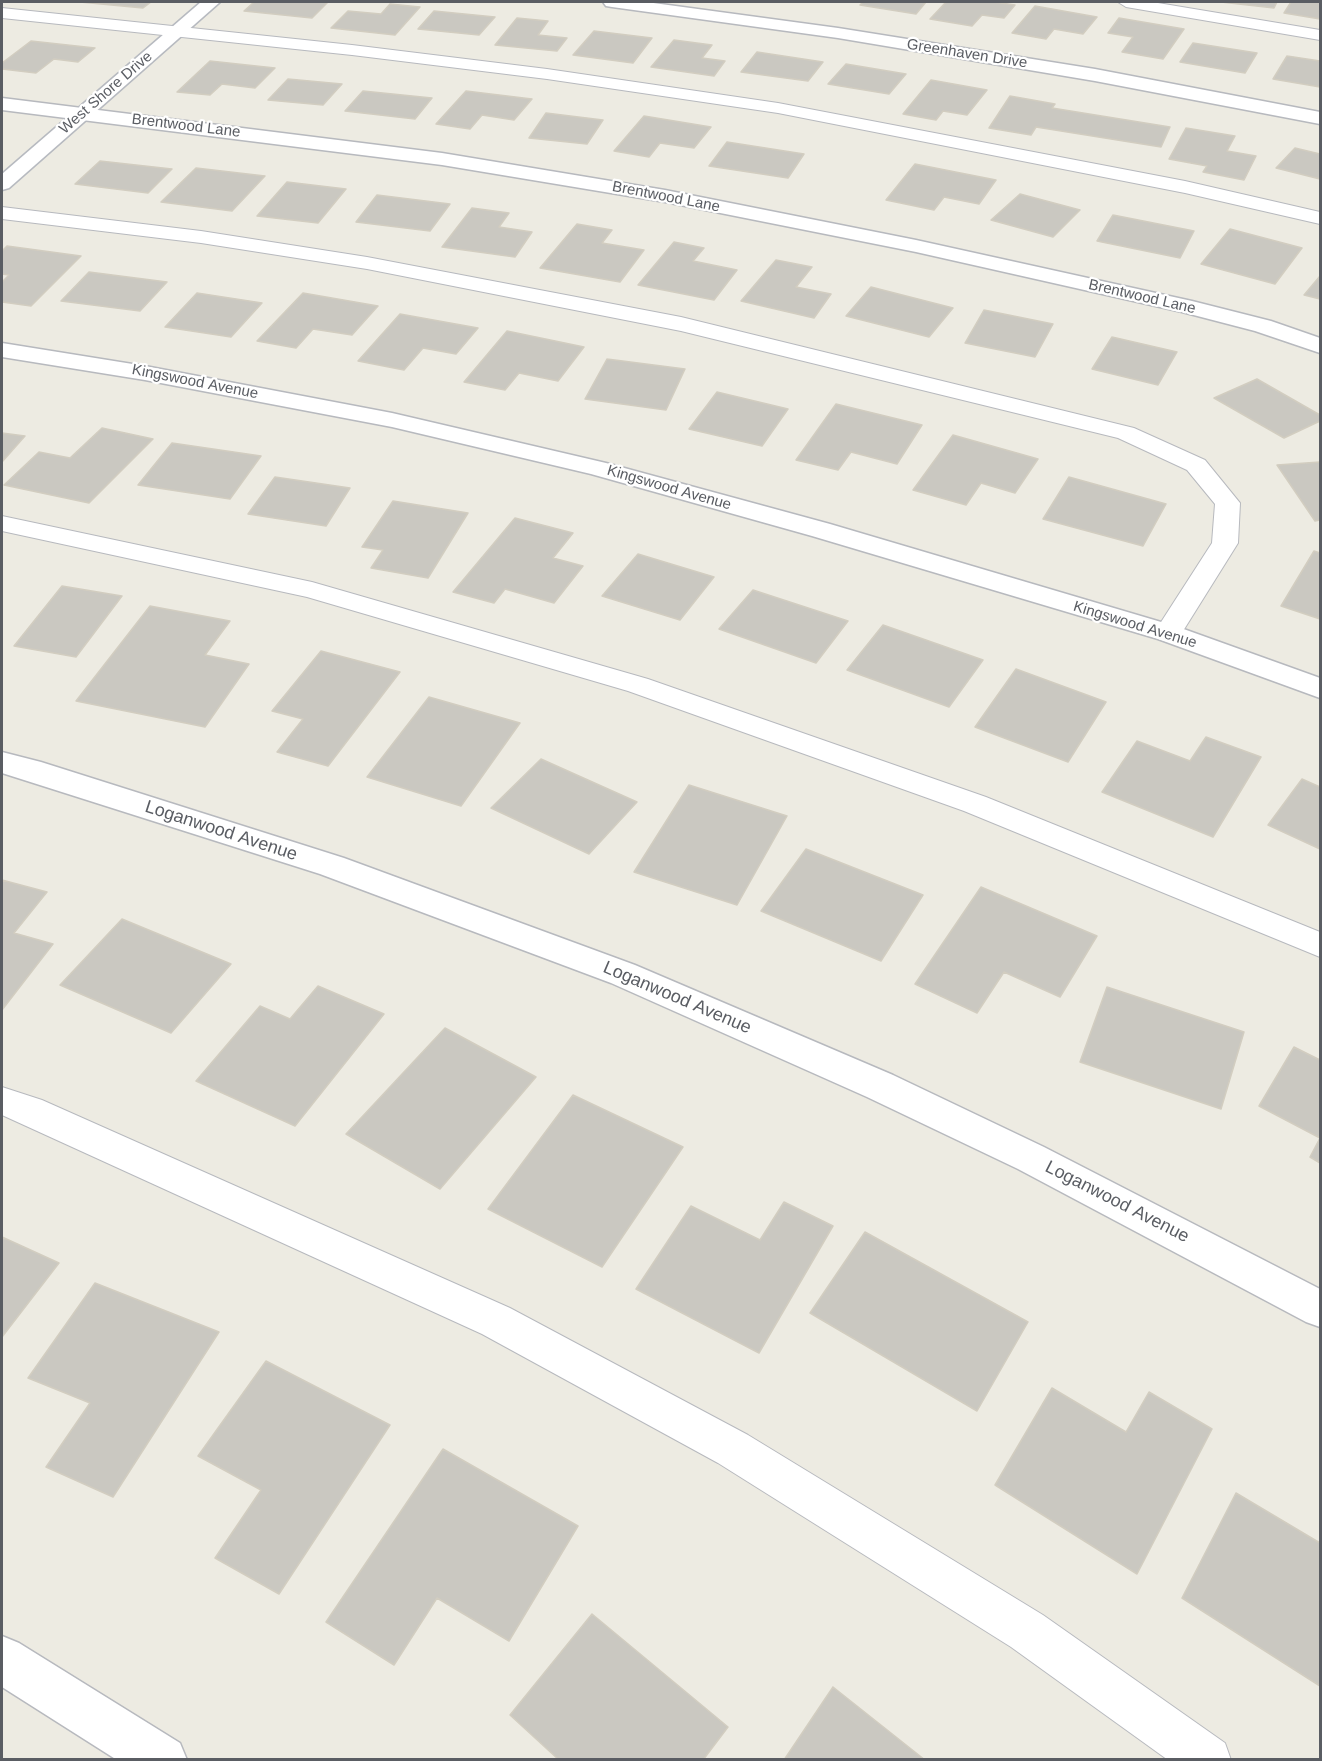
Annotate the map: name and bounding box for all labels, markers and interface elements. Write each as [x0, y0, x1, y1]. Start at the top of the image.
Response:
street label: Greenhaven Drive [905, 36, 1029, 72]
street label: West Shore Drive [56, 48, 156, 138]
street label: Brentwood Lane [131, 110, 241, 142]
street label: Brentwood Lane [611, 178, 721, 216]
street label: Brentwood Lane [1087, 276, 1197, 318]
street label: Kingswood Avenue [130, 361, 260, 403]
street label: Kingswood Avenue [605, 462, 733, 514]
street label: Kingswood Avenue [1071, 598, 1199, 652]
street label: Loganwood Avenue [142, 796, 300, 866]
street label: Loganwood Avenue [600, 957, 754, 1039]
street label: Loganwood Avenue [1041, 1156, 1193, 1248]

